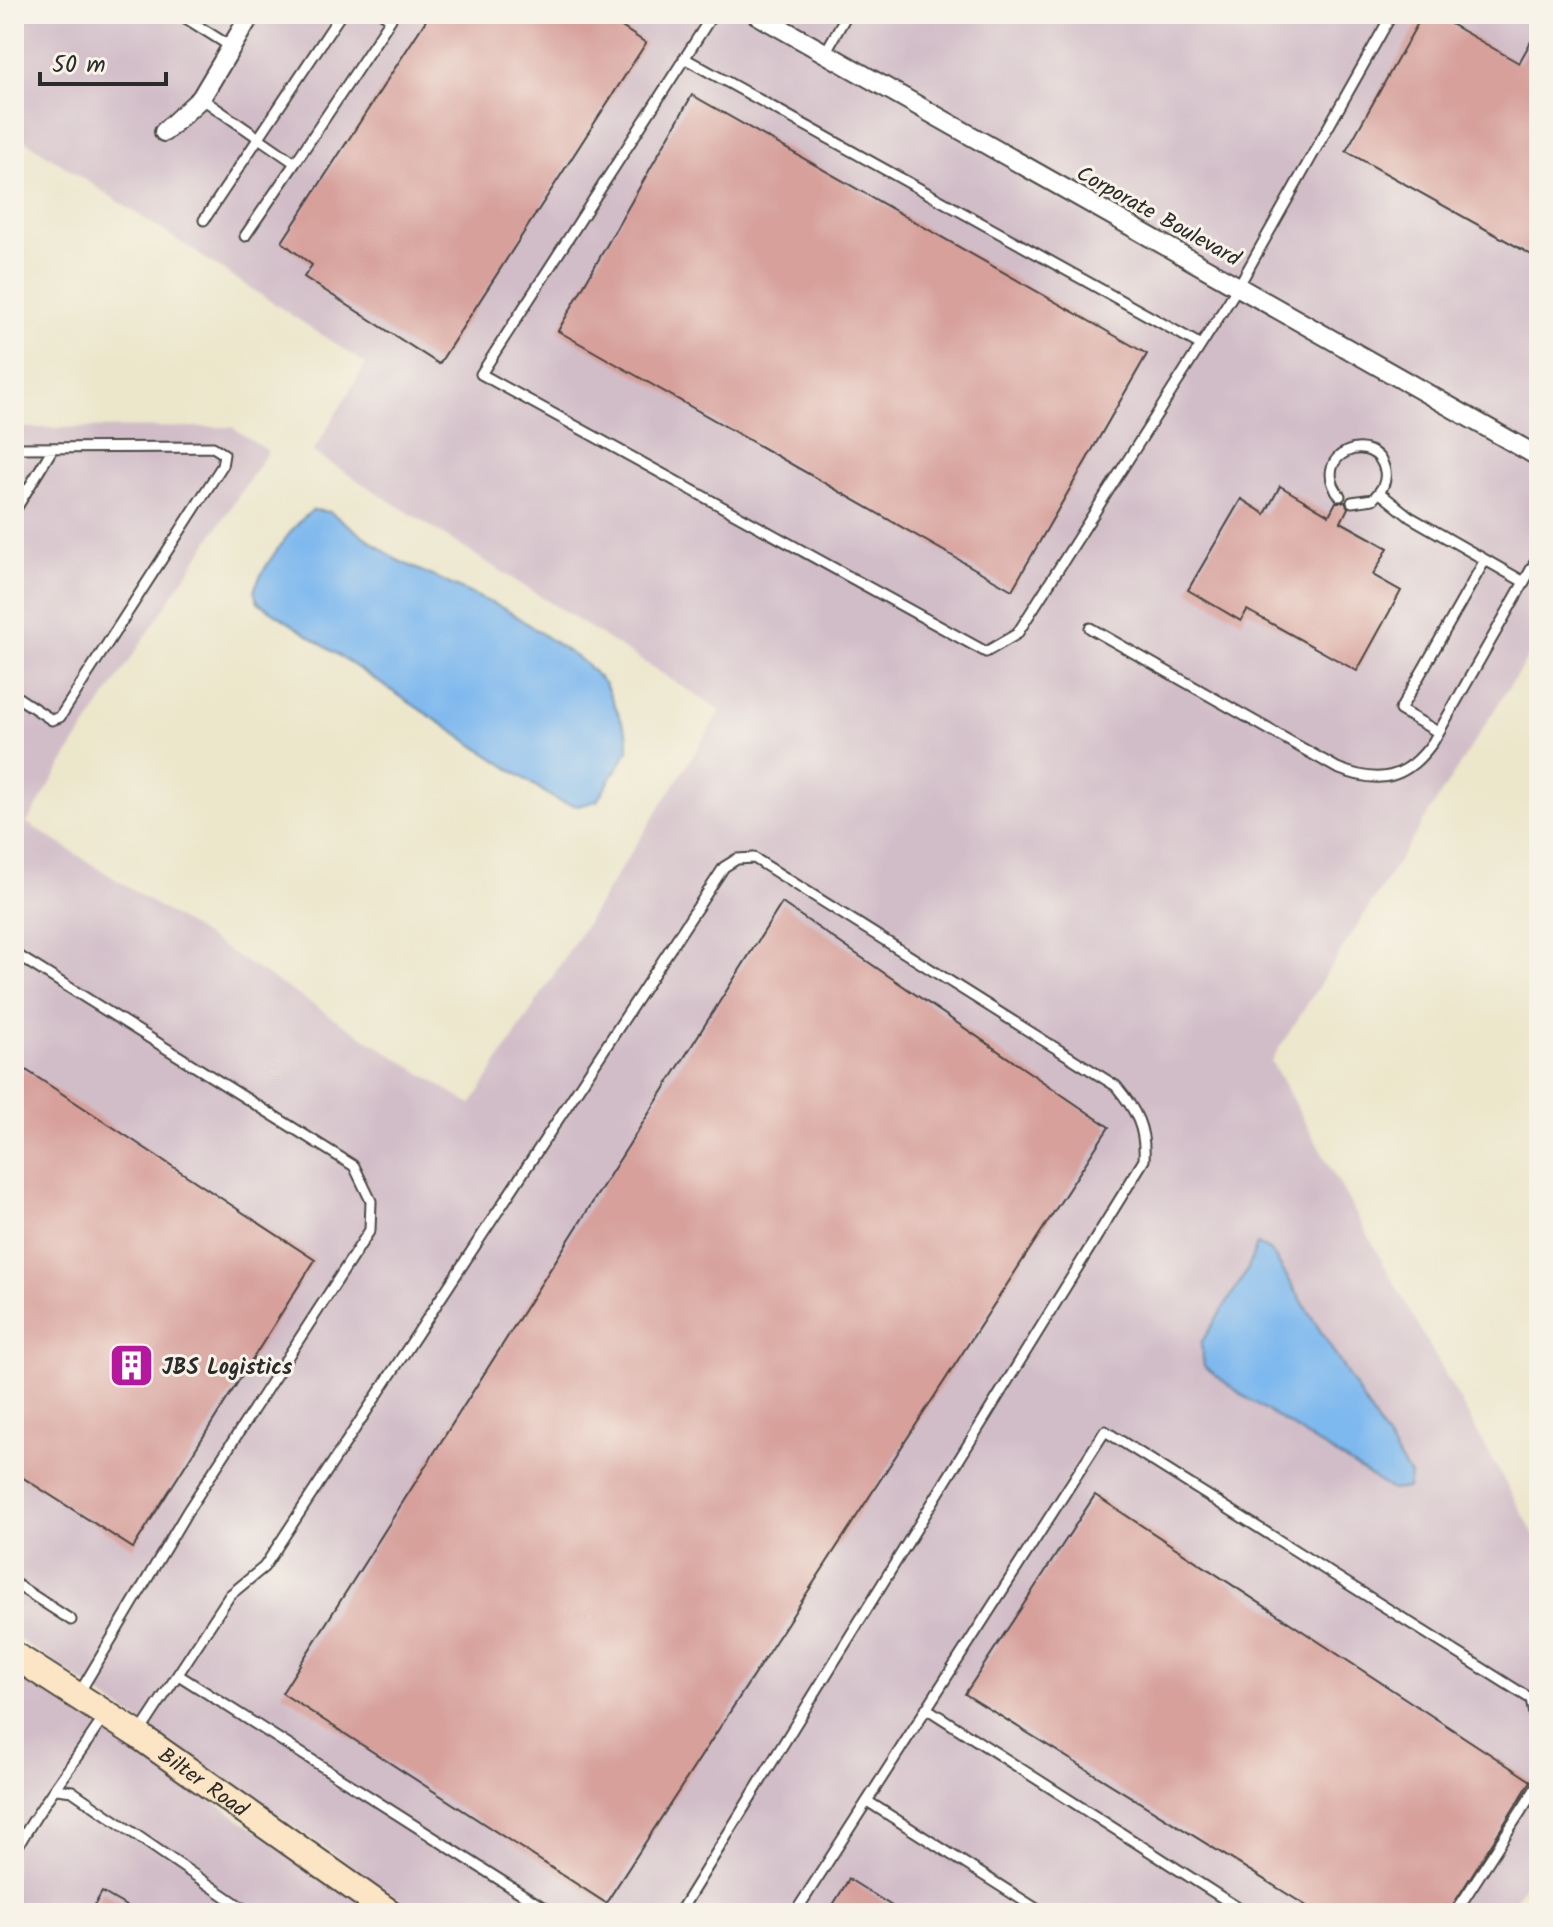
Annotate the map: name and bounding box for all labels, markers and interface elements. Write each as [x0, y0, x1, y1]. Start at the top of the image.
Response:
scale bar [40, 36, 166, 86]
text: 50 m [52, 46, 106, 85]
street label: Corporate Boulevard [1069, 157, 1247, 277]
building icon: JBS Logistics [107, 1342, 155, 1390]
place label: JBS Logistics [162, 1351, 293, 1386]
street label: Bilter Road [150, 1739, 255, 1828]

